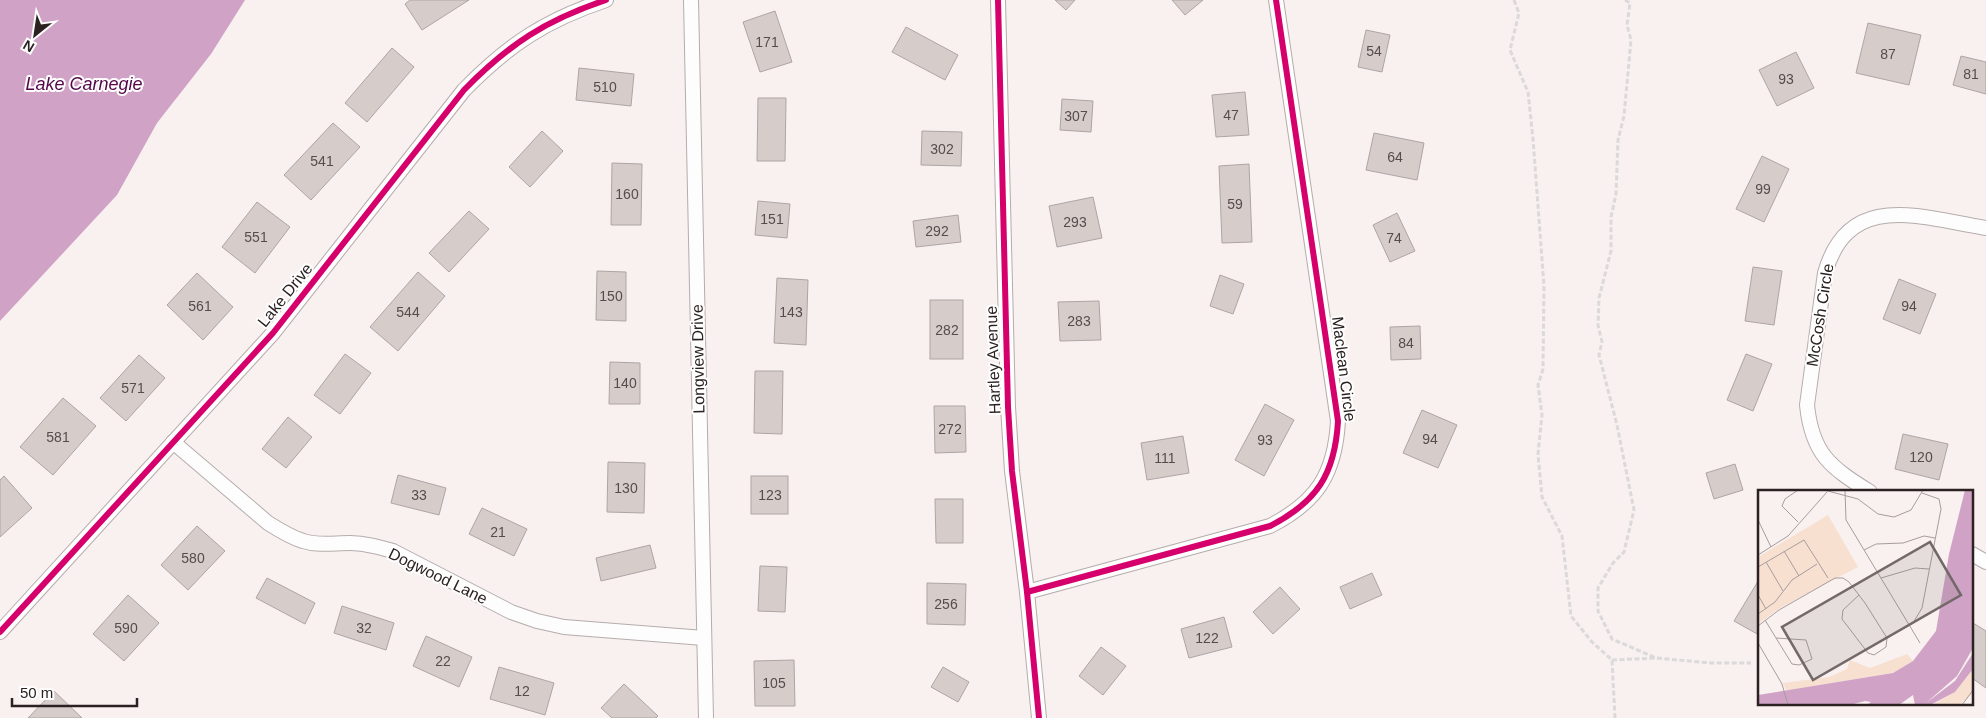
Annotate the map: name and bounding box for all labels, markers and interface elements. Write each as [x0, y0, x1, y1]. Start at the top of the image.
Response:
north arrow [10, 10, 60, 60]
house number: 171 [755, 34, 779, 50]
text: N [20, 37, 37, 56]
house number: 54 [1366, 43, 1382, 59]
house number: 87 [1880, 46, 1896, 62]
house number: 81 [1963, 66, 1979, 82]
house number: 93 [1778, 71, 1794, 87]
water label: Lake Carnegie [25, 74, 143, 94]
house number: 510 [593, 79, 617, 95]
house number: 47 [1223, 107, 1239, 123]
house number: 307 [1064, 108, 1088, 124]
house number: 302 [930, 141, 954, 157]
house number: 64 [1387, 149, 1403, 165]
house number: 541 [310, 153, 334, 169]
house number: 99 [1755, 181, 1771, 197]
house number: 160 [615, 186, 639, 202]
house number: 59 [1227, 196, 1243, 212]
house number: 151 [760, 211, 784, 227]
house number: 293 [1063, 214, 1087, 230]
house number: 292 [925, 223, 949, 239]
house number: 551 [244, 229, 268, 245]
house number: 74 [1386, 230, 1402, 246]
street label: Lake Drive [254, 260, 316, 330]
street label: McCosh Circle [1803, 262, 1837, 368]
house number: 150 [599, 288, 623, 304]
house number: 561 [188, 298, 212, 314]
house number: 94 [1901, 298, 1917, 314]
house number: 544 [396, 304, 420, 320]
street label: Longview Drive [689, 304, 707, 414]
house number: 143 [779, 304, 803, 320]
street label: Hartley Avenue [983, 306, 1003, 414]
house number: 283 [1067, 313, 1091, 329]
street label: Maclean Circle [1329, 315, 1359, 423]
house number: 282 [935, 322, 959, 338]
house number: 84 [1398, 335, 1414, 351]
house number: 140 [613, 375, 637, 391]
house number: 571 [121, 380, 145, 396]
house number: 272 [938, 421, 962, 437]
house number: 581 [46, 429, 70, 445]
house number: 94 [1422, 431, 1438, 447]
house number: 93 [1257, 432, 1273, 448]
house number: 120 [1909, 449, 1933, 465]
house number: 111 [1154, 450, 1176, 466]
house number: 130 [614, 480, 638, 496]
house number: 33 [411, 487, 427, 503]
house number: 123 [758, 487, 782, 503]
inset map [1758, 490, 1974, 706]
house number: 21 [490, 524, 506, 540]
street label: Dogwood Lane [386, 545, 490, 607]
house number: 580 [181, 550, 205, 566]
house number: 256 [934, 596, 958, 612]
house number: 590 [114, 620, 138, 636]
house number: 32 [356, 620, 372, 636]
house number: 122 [1195, 630, 1219, 646]
house number: 22 [435, 653, 451, 669]
house number: 105 [762, 675, 786, 691]
scale bar [12, 676, 138, 708]
house number: 12 [514, 683, 530, 699]
text: 50 m [20, 684, 53, 701]

